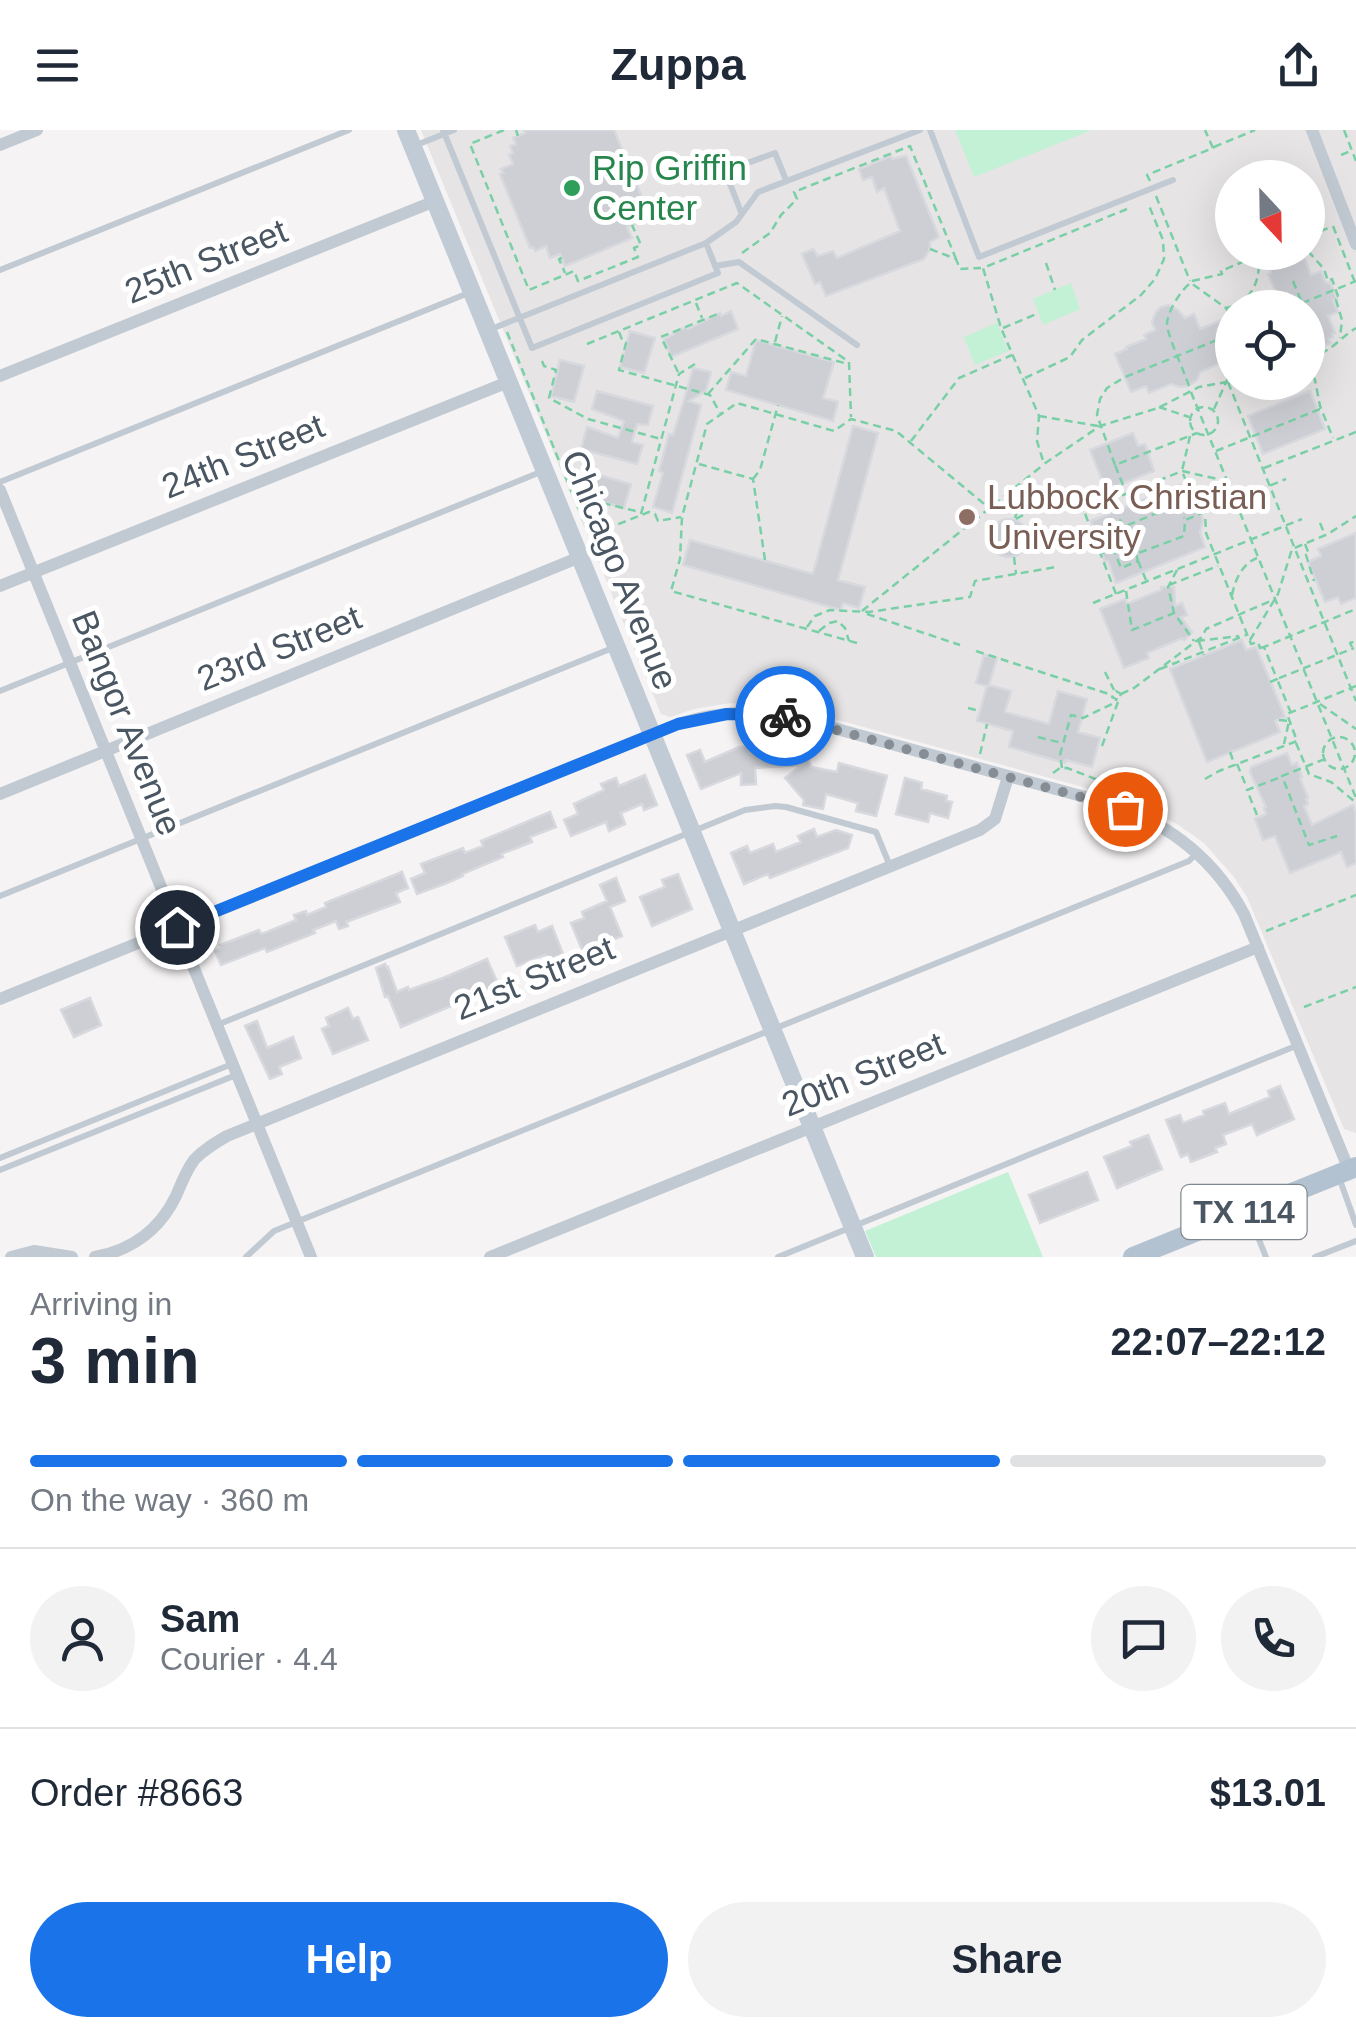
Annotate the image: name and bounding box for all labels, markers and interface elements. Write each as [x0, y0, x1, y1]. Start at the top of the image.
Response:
icon: menu [30, 38, 85, 93]
icon: share [1271, 38, 1326, 93]
text: Zuppa [611, 39, 745, 90]
place label: Rip Griffin Center [592, 148, 747, 227]
north arrow [1215, 160, 1325, 270]
map controls [1215, 160, 1325, 400]
marker: Rip Griffin Center [561, 177, 583, 199]
street label: 25th Street [119, 210, 293, 311]
button: locate [1215, 290, 1325, 400]
street label: 24th Street [156, 405, 330, 506]
street label: Chicago Avenue [555, 445, 686, 695]
place label: Lubbock Christian University [987, 477, 1267, 556]
marker: Lubbock Christian University [956, 506, 978, 528]
street label: 23rd Street [191, 597, 367, 698]
street label: Bangor Avenue [65, 605, 190, 841]
courier [735, 666, 835, 766]
icon: bike [758, 689, 813, 744]
pin [1083, 767, 1168, 852]
icon: bag [1098, 782, 1153, 837]
pin [135, 885, 220, 970]
icon: home [150, 900, 205, 955]
street label: 21st Street [448, 928, 620, 1027]
street label: 20th Street [776, 1023, 950, 1124]
road number: TX 114 [1182, 1185, 1306, 1239]
text: Arriving in [30, 1286, 172, 1322]
text: 22:07–22:12 [1110, 1321, 1326, 1363]
text: 3 min [30, 1324, 200, 1397]
text: On the way · 360 m [30, 1482, 309, 1518]
button: person [30, 1586, 135, 1691]
button: chat [1091, 1586, 1196, 1691]
button: phone [1221, 1586, 1326, 1691]
text: Sam [160, 1598, 240, 1640]
text: Courier · 4.4 [160, 1641, 338, 1677]
text: Order #8663 [30, 1772, 243, 1814]
text: $13.01 [1210, 1772, 1326, 1814]
button: Help [30, 1902, 668, 2017]
button: Share [688, 1902, 1326, 2017]

